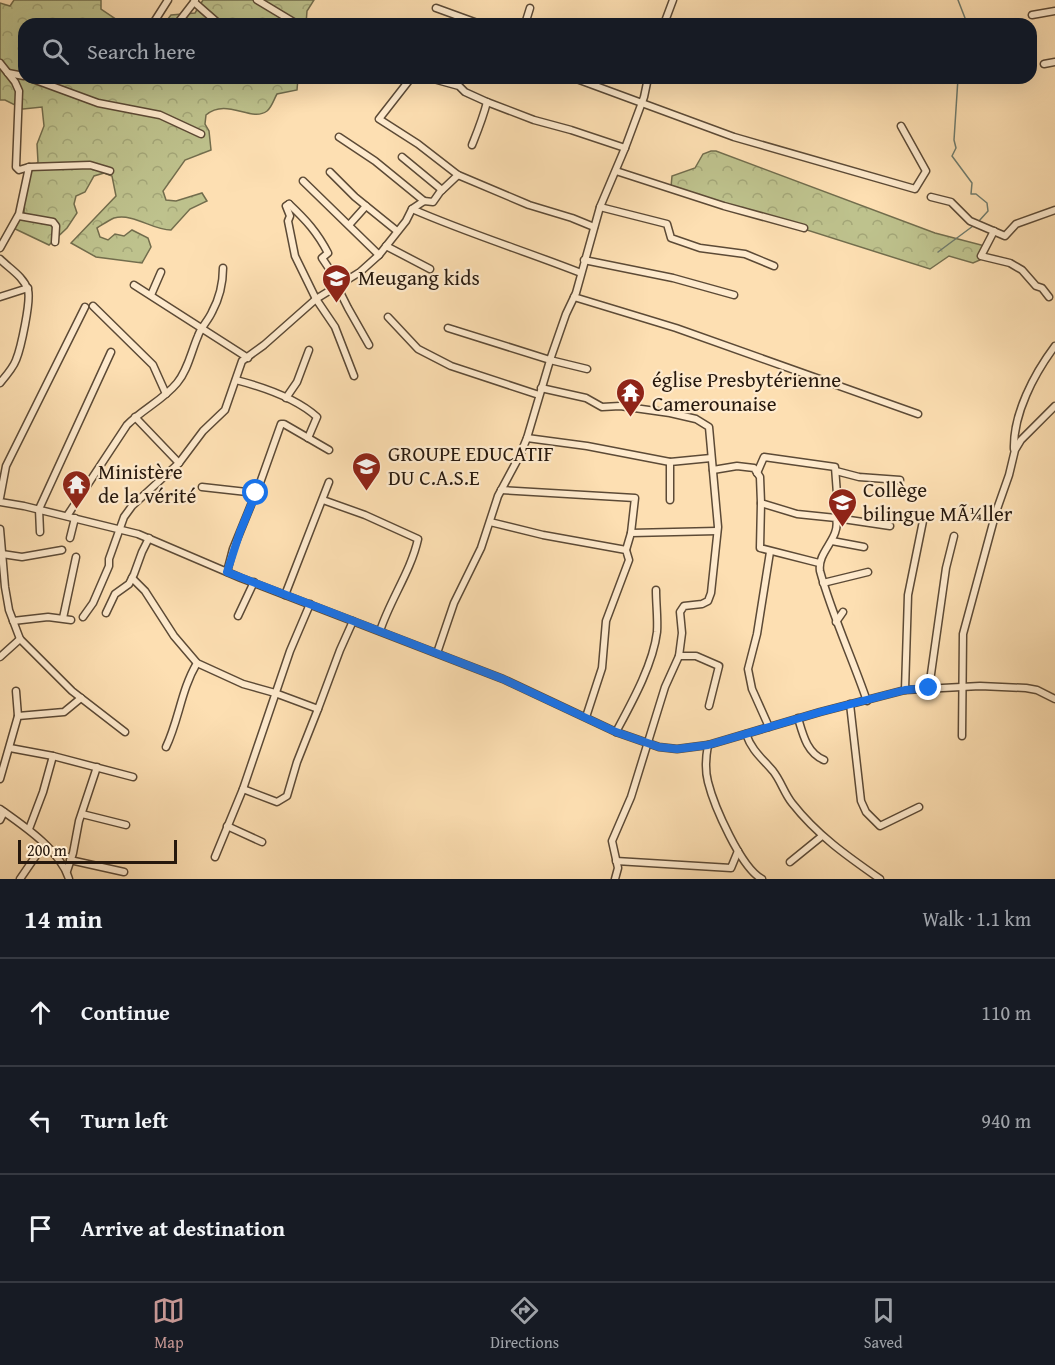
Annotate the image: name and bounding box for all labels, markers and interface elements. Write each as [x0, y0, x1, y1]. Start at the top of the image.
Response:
search box [18, 18, 1037, 84]
icon: search [39, 35, 72, 68]
text: Search here [87, 35, 196, 67]
school or university icon: Meugang kids [321, 262, 353, 304]
place label: Meugang kids [358, 262, 480, 293]
place label: église Presbytérienne Camerounaise [652, 364, 841, 419]
temple icon: église Presbytérienne Camerounaise [615, 376, 647, 418]
place label: GROUPE EDUCATIF DU C.A.S.E [388, 438, 554, 493]
school or university icon: GROUPE EDUCATIF DU C.A.S.E [351, 450, 383, 492]
place label: Ministère de la vérité [98, 456, 196, 511]
temple icon: Ministère de la vérité [61, 468, 93, 510]
place label: Collège bilingue MÃ¼ller [863, 474, 1013, 529]
route start [242, 479, 268, 505]
school or university icon: Collège bilingue MÃ¼ller [826, 486, 858, 528]
route end [915, 674, 941, 700]
scale bar [18, 837, 177, 864]
text: 200 m [27, 838, 67, 862]
text: 14 min [24, 899, 102, 938]
text: Walk · 1.1 km [922, 904, 1031, 933]
icon: ahead [24, 996, 57, 1029]
text: Continue [81, 996, 170, 1028]
text: 110 m [981, 998, 1031, 1027]
icon: left [24, 1104, 57, 1137]
text: Turn left [81, 1104, 168, 1136]
text: 940 m [981, 1106, 1031, 1135]
icon: arrive [24, 1212, 57, 1245]
text: Arrive at destination [81, 1212, 285, 1244]
tab: Map [152, 1294, 185, 1354]
tab: Directions [490, 1294, 559, 1354]
tab: Saved [864, 1294, 903, 1354]

